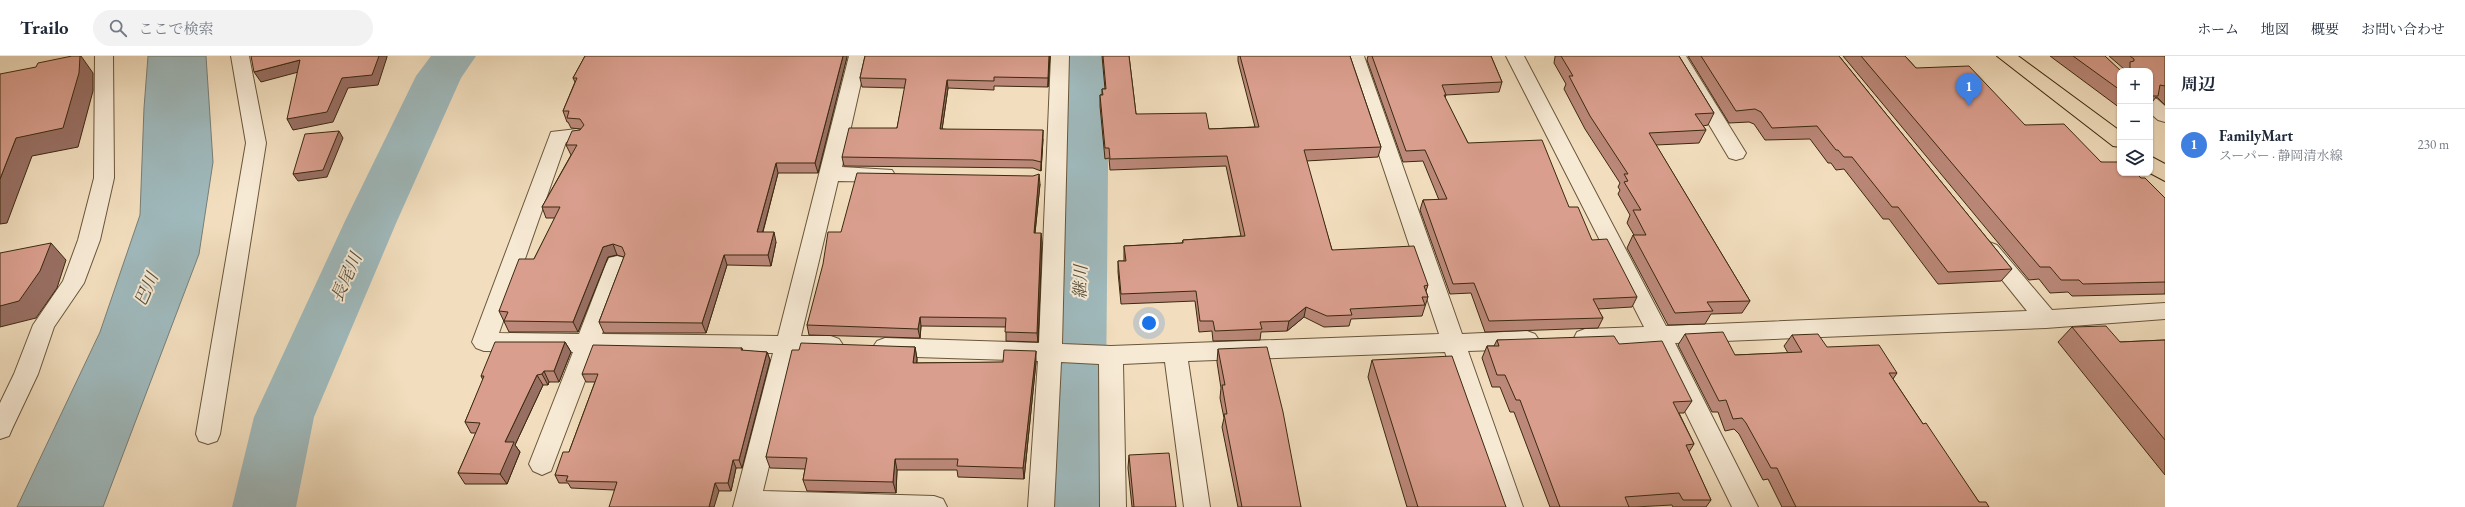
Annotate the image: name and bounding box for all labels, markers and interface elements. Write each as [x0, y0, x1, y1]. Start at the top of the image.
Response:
search box [93, 10, 373, 46]
text: Trailo [20, 15, 69, 40]
icon: search [107, 17, 129, 39]
text: ここで検索 [139, 19, 214, 38]
text: ホーム [2197, 20, 2239, 38]
text: 地図 [2261, 20, 2289, 38]
text: 概要 [2311, 20, 2339, 38]
text: お問い合わせ [2361, 20, 2445, 38]
map controls [2117, 68, 2153, 176]
button: + [2117, 68, 2153, 104]
pin: 1 [1956, 73, 1982, 106]
text: 周辺 [2181, 73, 2215, 95]
button: − [2117, 104, 2153, 140]
text: FamilyMart [2219, 126, 2293, 145]
text: 1 [2191, 136, 2197, 153]
text: 230 m [2418, 136, 2449, 153]
button: layers [2117, 140, 2153, 176]
text: スーパー · 静岡清水線 [2219, 147, 2343, 164]
water label: 長尾川 [326, 247, 367, 305]
water label: 継川 [1068, 263, 1092, 299]
water label: 巴川 [129, 267, 164, 309]
your location [1139, 313, 1159, 333]

